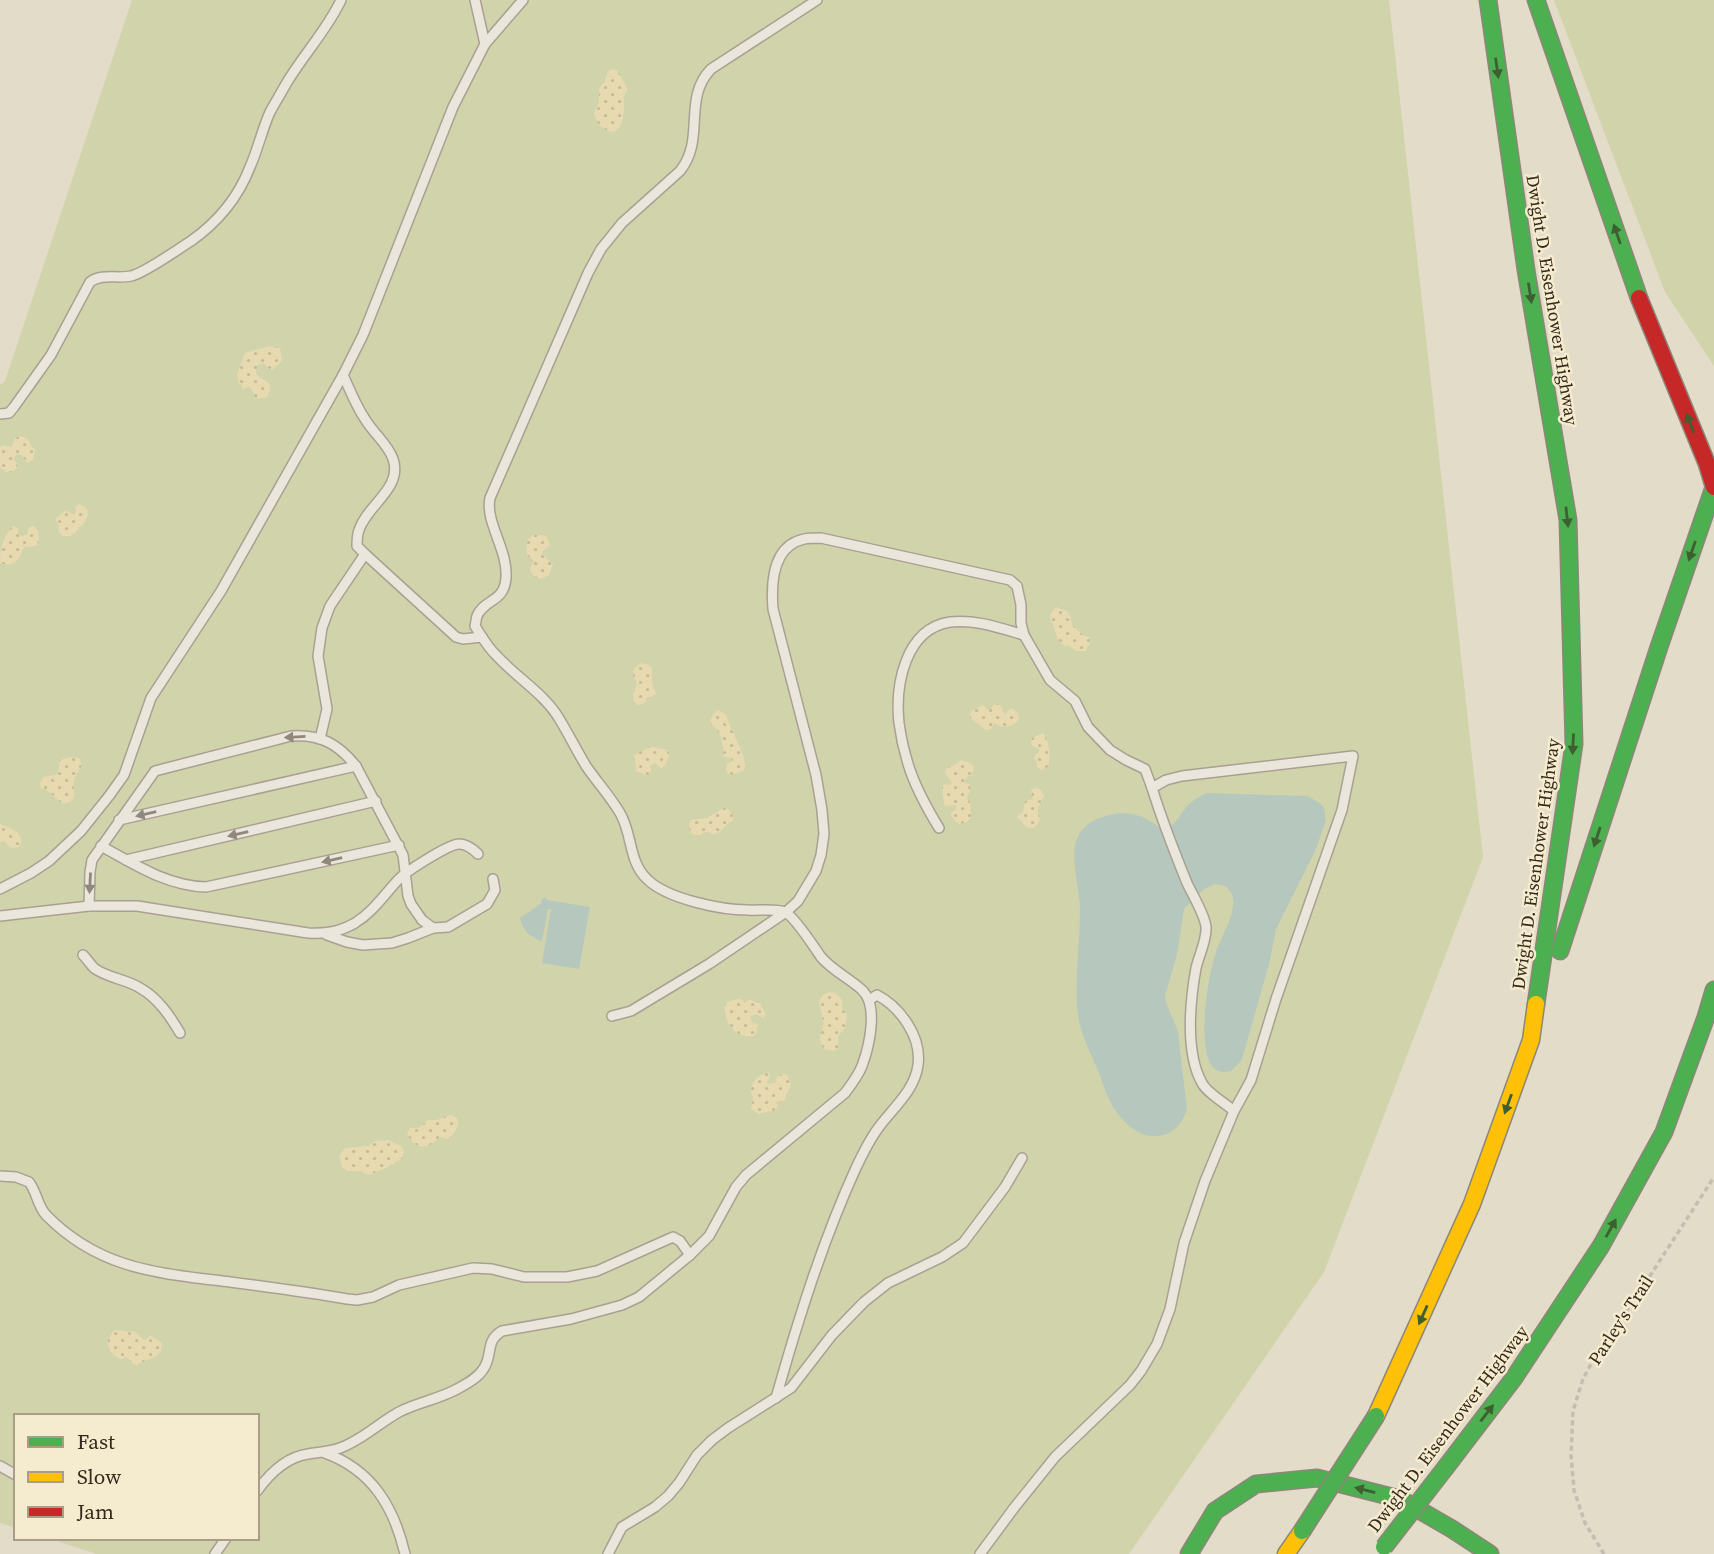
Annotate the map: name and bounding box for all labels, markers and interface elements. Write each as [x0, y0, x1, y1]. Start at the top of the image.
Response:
one-way arrow [1492, 57, 1503, 79]
street label: Dwight D. Eisenhower Highway [1520, 173, 1585, 428]
one-way arrow [1611, 223, 1622, 244]
one-way arrow [1525, 282, 1536, 304]
one-way arrow [1684, 413, 1695, 434]
one-way arrow [1561, 506, 1572, 528]
one-way arrow [1686, 541, 1697, 562]
one-way arrow [284, 732, 306, 743]
one-way arrow [1567, 734, 1578, 756]
street label: Dwight D. Eisenhower Highway [1506, 736, 1566, 991]
one-way arrow [135, 809, 157, 820]
one-way arrow [1592, 827, 1602, 848]
one-way arrow [227, 828, 249, 839]
one-way arrow [321, 855, 343, 866]
one-way arrow [84, 872, 95, 894]
one-way arrow [1502, 1094, 1513, 1115]
one-way arrow [1605, 1218, 1617, 1238]
street label: Parley's Trail [1582, 1270, 1659, 1370]
one-way arrow [1417, 1305, 1429, 1325]
street label: Dwight D. Eisenhower Highway [1361, 1319, 1534, 1537]
one-way arrow [1480, 1404, 1495, 1422]
legend [14, 1414, 259, 1540]
text: Fast [77, 1427, 115, 1456]
text: Slow [77, 1462, 121, 1491]
one-way arrow [1354, 1484, 1376, 1495]
text: Jam [76, 1497, 114, 1526]

